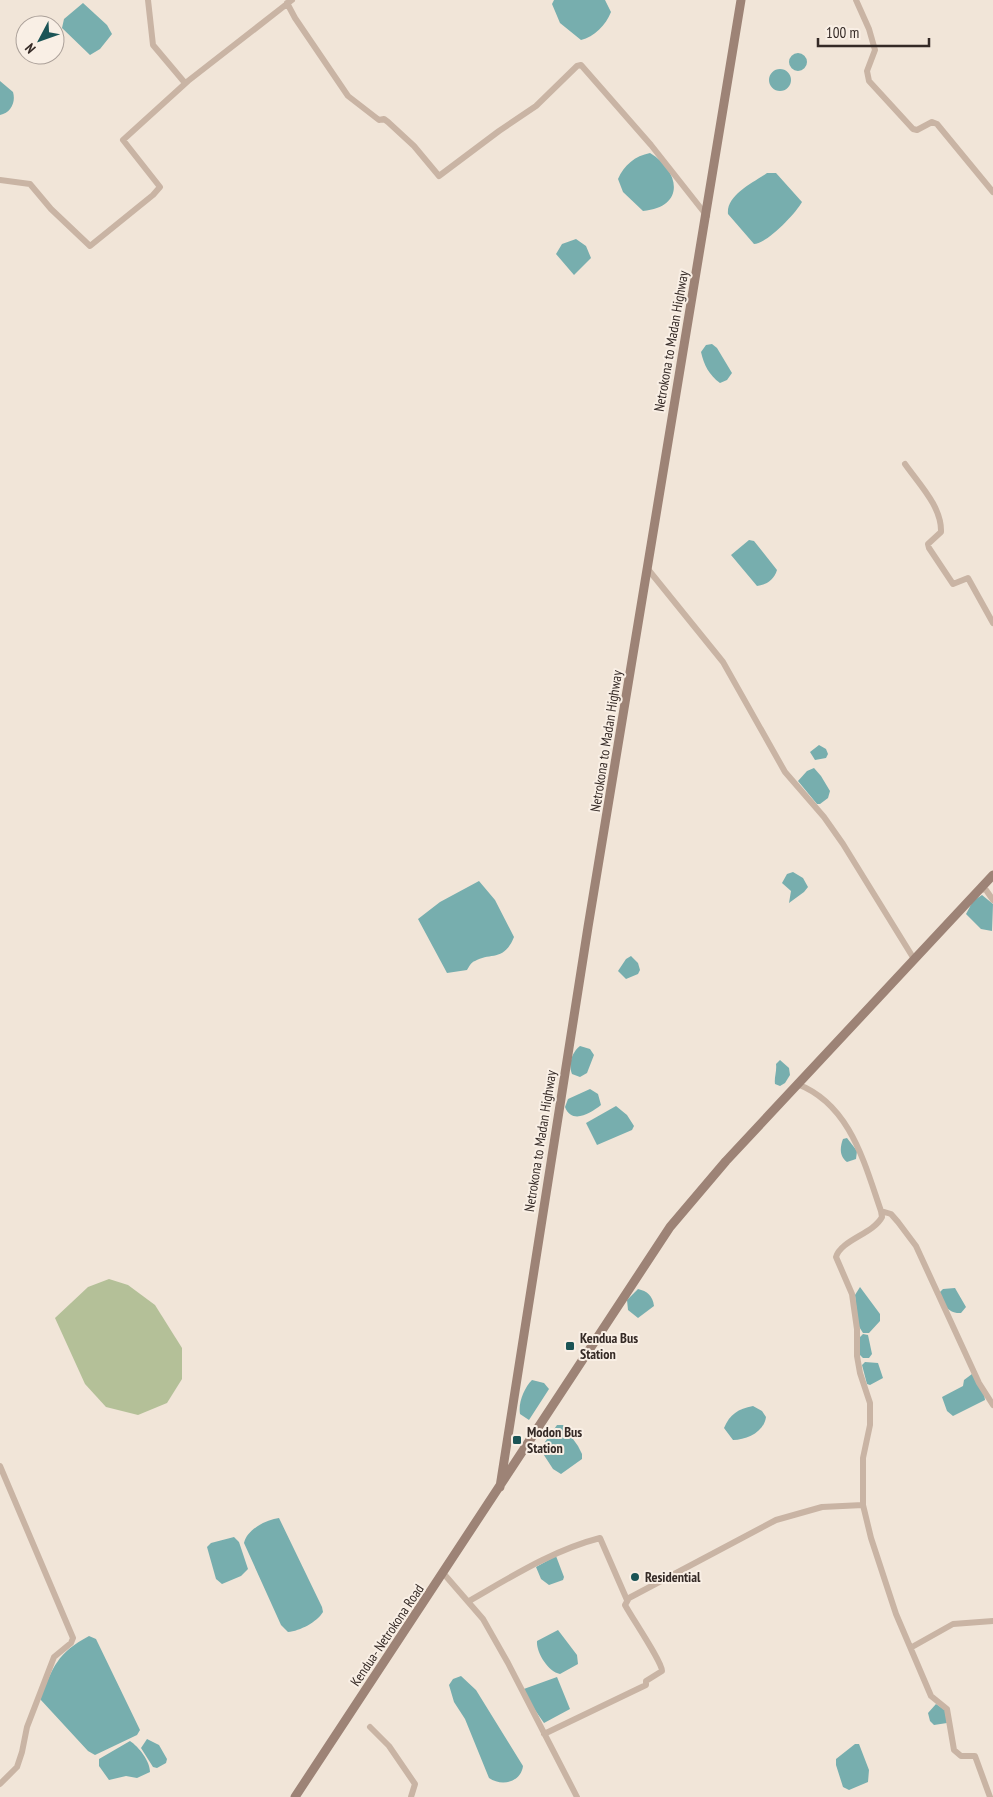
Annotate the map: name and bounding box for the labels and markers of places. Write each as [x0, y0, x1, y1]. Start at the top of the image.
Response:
place label: Kendua Bus Station [580, 1329, 638, 1363]
marker: Kendua Bus Station [564, 1340, 576, 1352]
place label: Modon Bus Station [527, 1423, 582, 1457]
marker: Modon Bus Station [511, 1434, 523, 1446]
place label: Residential [645, 1568, 701, 1586]
marker: Residential [629, 1571, 641, 1583]

